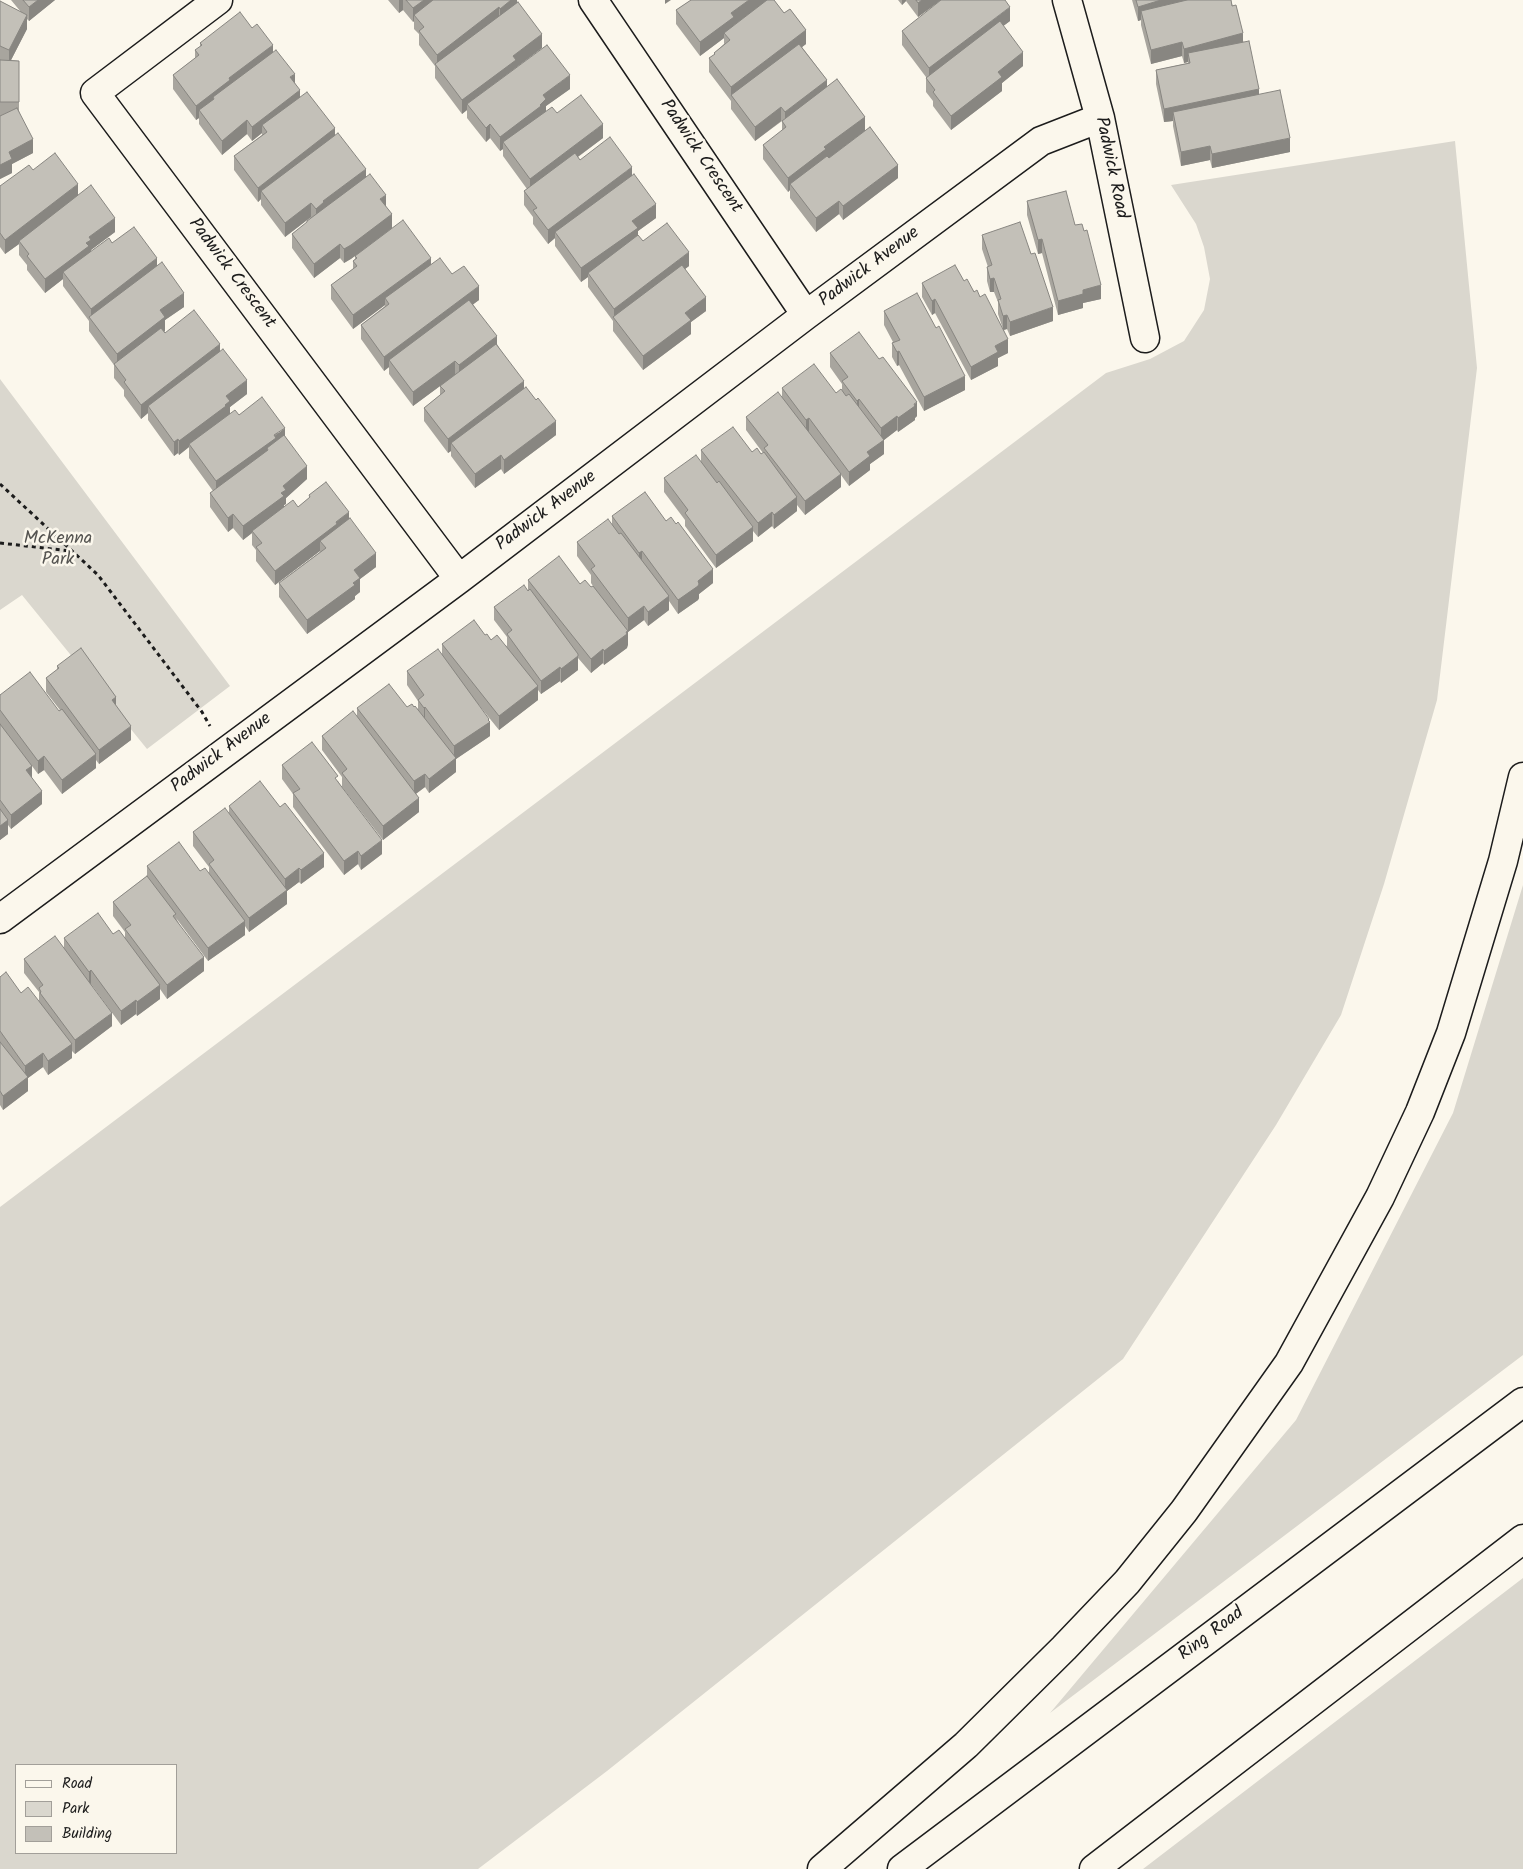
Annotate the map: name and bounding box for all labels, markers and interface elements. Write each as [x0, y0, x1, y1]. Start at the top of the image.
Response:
street label: Padwick Crescent [654, 96, 746, 218]
street label: Padwick Road [1089, 115, 1131, 221]
street label: Padwick Crescent [183, 215, 279, 333]
street label: Padwick Avenue [815, 223, 925, 313]
street label: Padwick Avenue [492, 467, 602, 557]
park label: McKenna Park [24, 529, 92, 572]
street label: Padwick Avenue [167, 709, 277, 799]
street label: Ring Road [1175, 1603, 1249, 1667]
legend [15, 1764, 178, 1854]
text: Road [62, 1772, 92, 1796]
text: Park [62, 1797, 89, 1821]
text: Building [62, 1822, 112, 1846]

